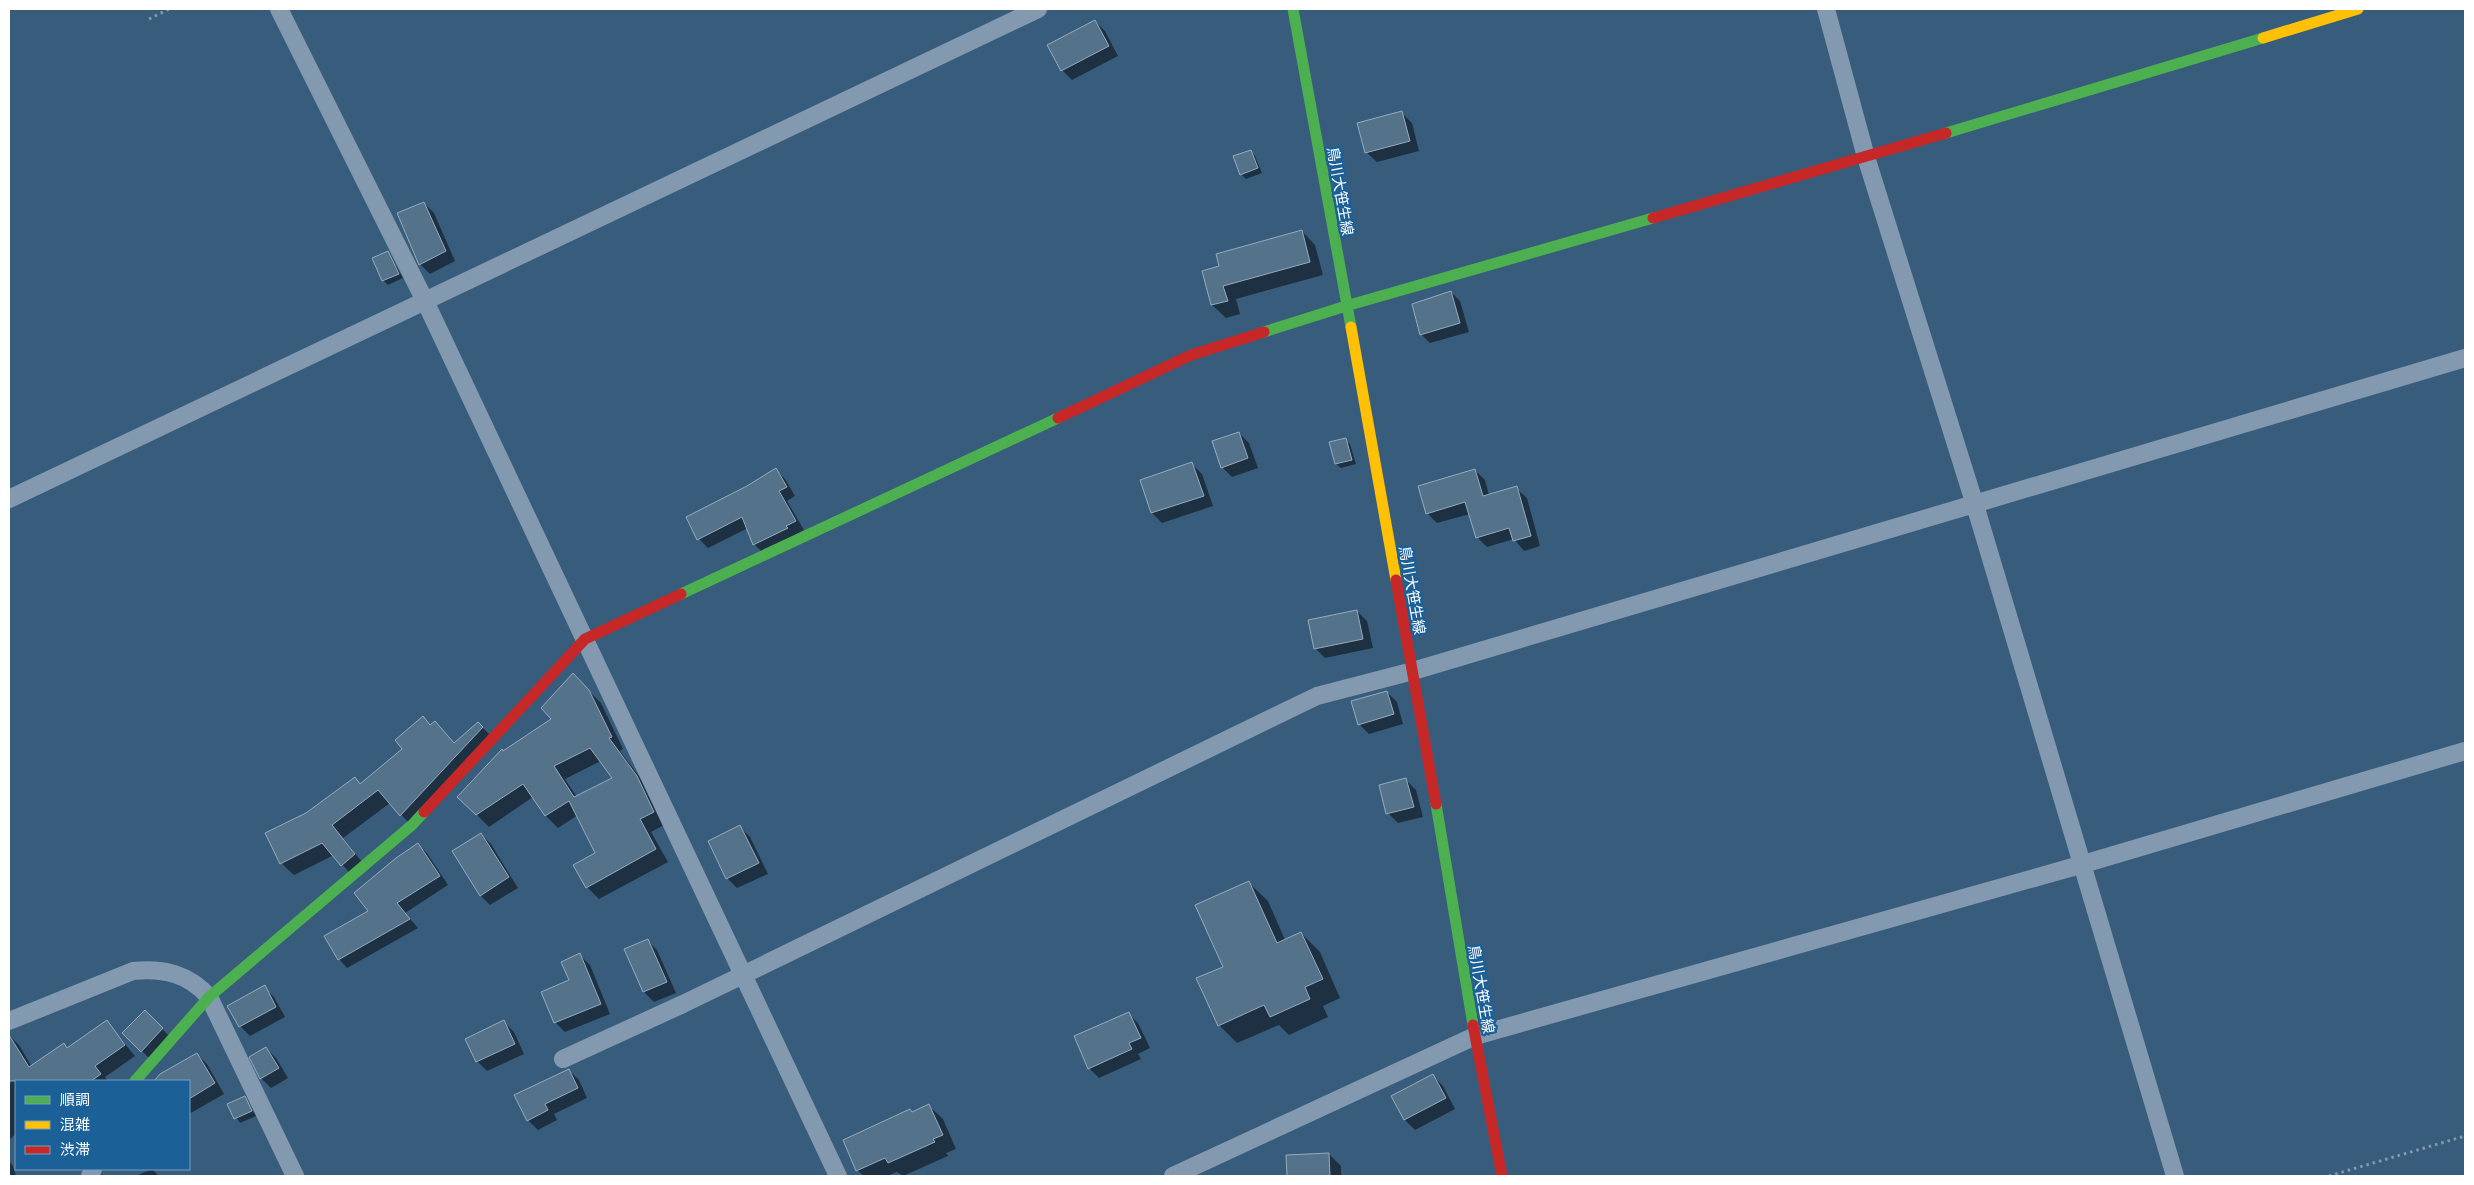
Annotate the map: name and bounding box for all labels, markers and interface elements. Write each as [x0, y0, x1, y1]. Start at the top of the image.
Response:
street label: 鳥川大笹生線 [1323, 145, 1359, 237]
street label: 鳥川大笹生線 [1395, 544, 1431, 636]
street label: 鳥川大笹生線 [1464, 943, 1500, 1035]
legend [15, 1080, 190, 1170]
text: 順調 [60, 1089, 90, 1109]
text: 混雑 [60, 1114, 90, 1134]
text: 渋滞 [60, 1139, 90, 1159]

